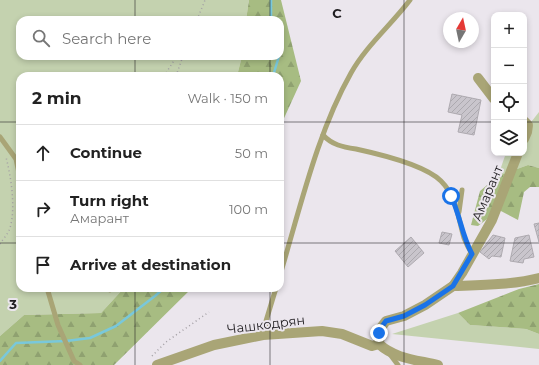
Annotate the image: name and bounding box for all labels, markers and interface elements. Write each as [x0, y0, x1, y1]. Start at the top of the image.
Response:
text: C [332, 5, 342, 21]
north arrow [443, 12, 479, 48]
map controls [491, 12, 527, 156]
button: + [491, 12, 527, 48]
search box [16, 16, 284, 60]
icon: search [30, 27, 52, 49]
text: Search here [62, 29, 151, 48]
button: − [491, 48, 527, 84]
button: locate [491, 84, 527, 120]
text: 2 min [32, 88, 82, 108]
text: Walk · 150 m [187, 90, 268, 106]
button: layers [491, 120, 527, 156]
icon: ahead [32, 142, 54, 164]
text: Continue [70, 143, 142, 162]
text: 50 m [235, 145, 268, 161]
street label: Амарант [468, 162, 506, 223]
route start [442, 187, 460, 205]
text: Turn right [70, 191, 149, 210]
icon: right [32, 198, 54, 220]
text: 100 m [229, 201, 268, 217]
text: Амарант [70, 210, 129, 226]
icon: arrive [32, 254, 54, 276]
text: Arrive at destination [70, 255, 231, 274]
text: 3 [8, 296, 17, 312]
street label: Чашкодрян [226, 311, 306, 337]
route end [370, 324, 388, 342]

